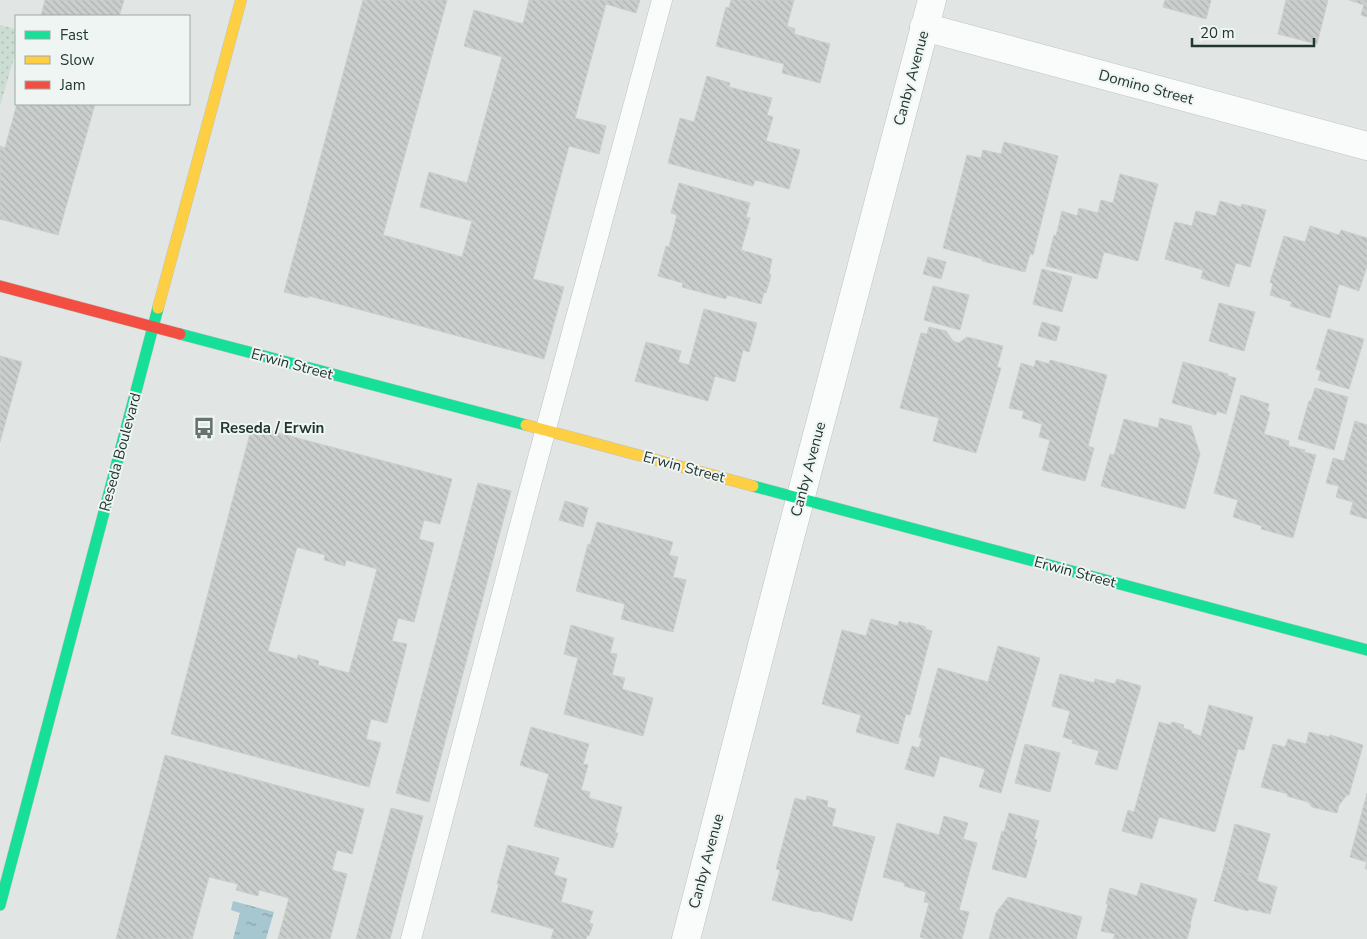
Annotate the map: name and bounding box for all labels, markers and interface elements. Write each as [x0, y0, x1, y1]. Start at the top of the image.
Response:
legend [15, 15, 190, 105]
scale bar [1192, 15, 1314, 47]
text: 20 m [1200, 23, 1235, 43]
text: Fast [60, 25, 89, 45]
street label: Canby Avenue [889, 28, 933, 128]
text: Slow [60, 50, 95, 70]
street label: Domino Street [1096, 65, 1196, 109]
text: Jam [59, 75, 86, 95]
street label: Erwin Street [249, 343, 336, 385]
street label: Reseda Boulevard [95, 390, 145, 514]
bus stop icon: Reseda / Erwin [191, 415, 217, 441]
place label: Reseda / Erwin [220, 418, 324, 438]
street label: Canby Avenue [786, 419, 830, 519]
street label: Erwin Street [641, 446, 728, 488]
street label: Erwin Street [1032, 551, 1119, 593]
street label: Canby Avenue [684, 811, 728, 911]

